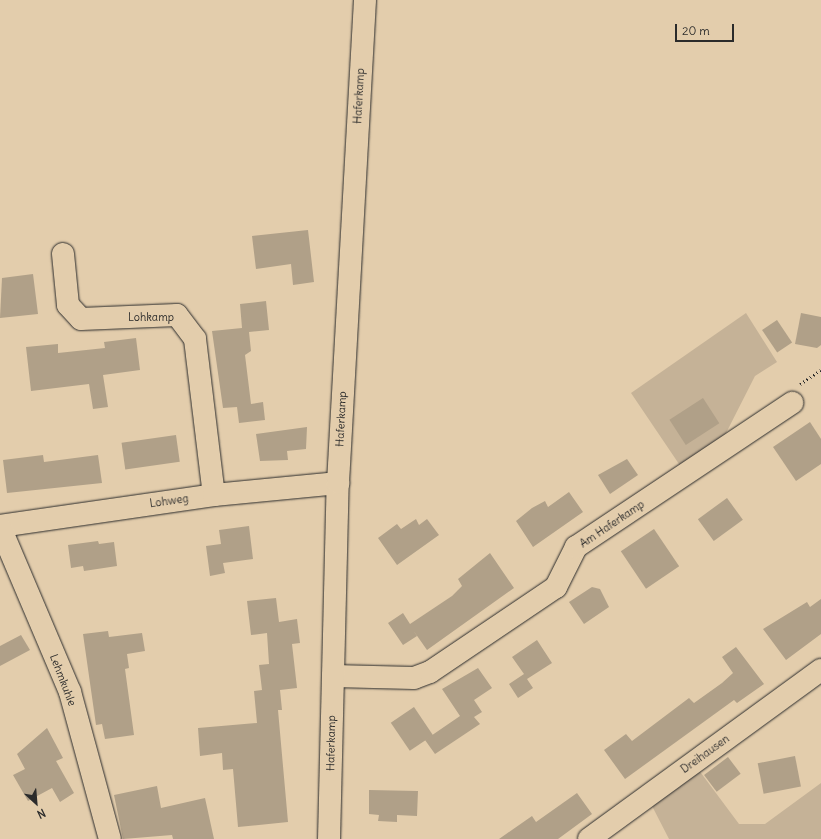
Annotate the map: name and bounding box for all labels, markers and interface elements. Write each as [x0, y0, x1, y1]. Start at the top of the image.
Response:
scale bar [677, 16, 736, 42]
text: 20 m [682, 23, 710, 38]
street label: Haferkamp [351, 68, 367, 124]
street label: Lohkamp [128, 310, 174, 324]
street label: Haferkamp [333, 391, 349, 447]
street label: Lohweg [149, 492, 189, 510]
street label: Am Haferkamp [577, 498, 647, 550]
street label: Lehmkuhle [47, 652, 79, 708]
street label: Haferkamp [324, 715, 338, 771]
street label: Dreihausen [678, 732, 732, 776]
north arrow [16, 783, 56, 823]
text: N [35, 806, 48, 822]

